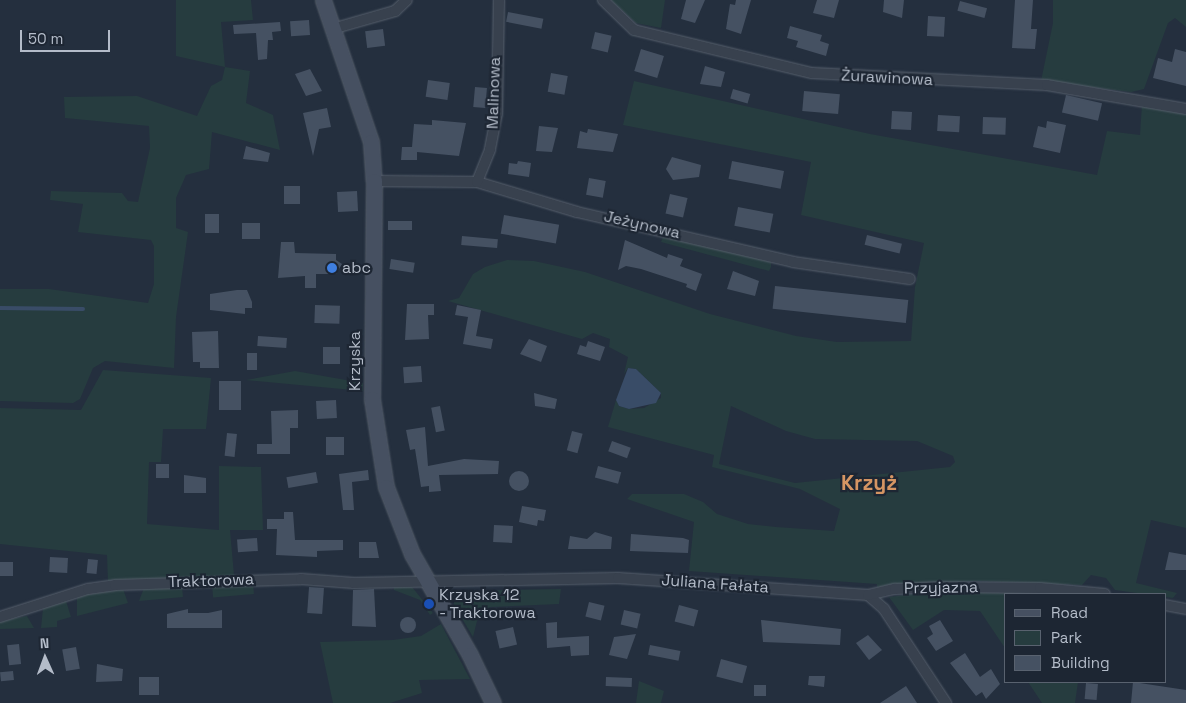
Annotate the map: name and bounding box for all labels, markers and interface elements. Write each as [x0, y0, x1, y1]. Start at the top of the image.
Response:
scale bar [22, 20, 112, 52]
text: 50 m [28, 29, 63, 48]
street label: Malinowa [483, 57, 505, 129]
street label: Żurawinowa [841, 66, 933, 90]
street label: Jeżynowa [602, 207, 682, 243]
place label: abc [342, 258, 371, 278]
marker: abc [326, 262, 338, 274]
street label: Krzyska [345, 331, 365, 391]
district label: Krzyż [841, 470, 897, 496]
street label: Traktorowa [168, 570, 254, 592]
street label: Juliana Fałata [661, 571, 769, 597]
street label: Przyjazna [904, 578, 978, 598]
place label: Krzyska 12 - Traktorowa [439, 585, 536, 623]
legend [1004, 593, 1166, 683]
marker: Krzyska 12 - Traktorowa [423, 598, 435, 610]
text: Road [1051, 603, 1088, 622]
text: Park [1051, 628, 1082, 647]
north arrow [20, 633, 70, 683]
text: N [39, 634, 49, 652]
text: Building [1051, 653, 1110, 672]

